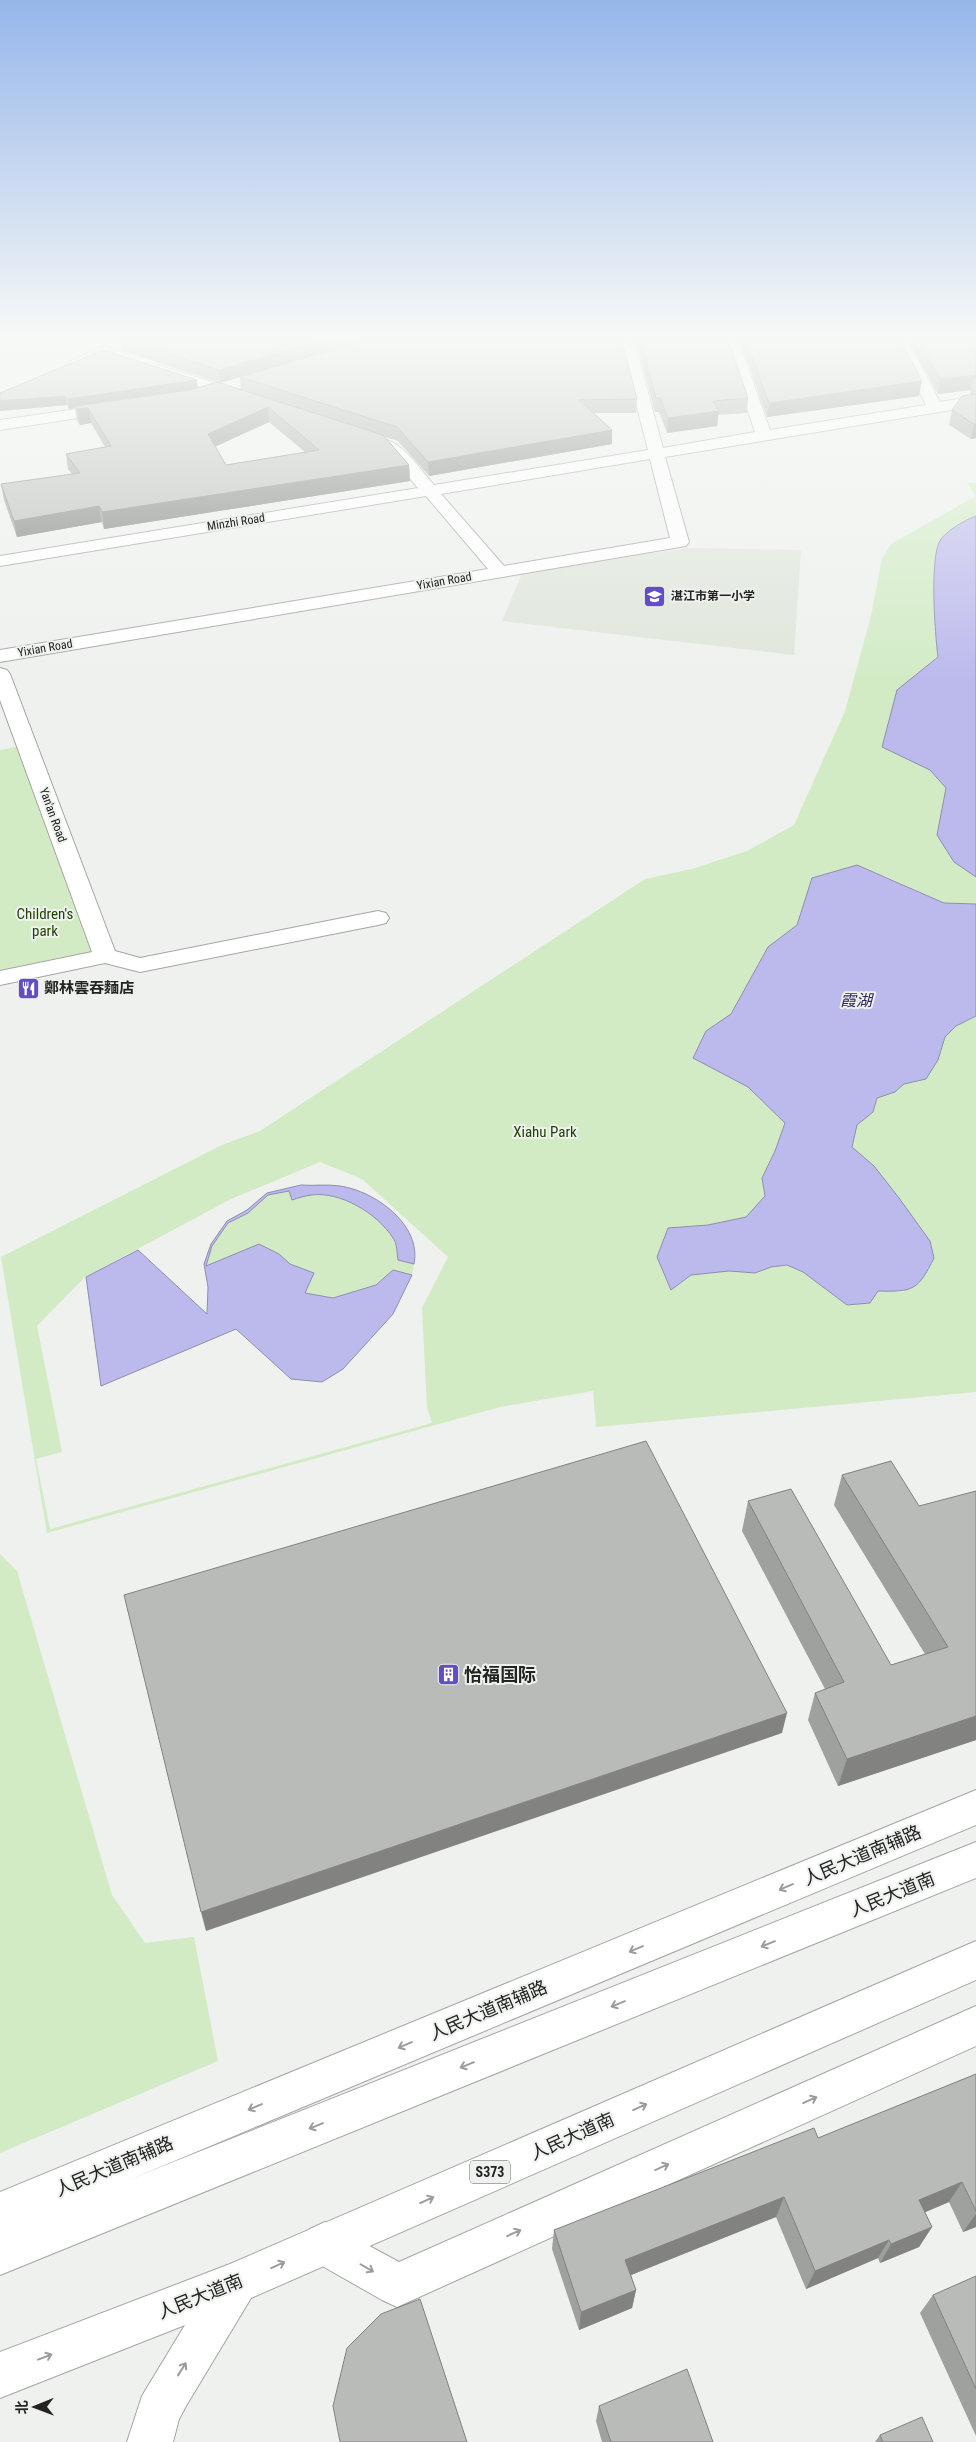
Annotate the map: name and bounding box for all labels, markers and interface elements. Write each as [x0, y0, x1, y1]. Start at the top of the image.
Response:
street label: Minzhi Road [206, 511, 266, 533]
street label: Yixian Road [415, 569, 473, 593]
school or university icon: 湛江市第一小学 [643, 584, 667, 608]
place label: 湛江市第一小学 [671, 589, 755, 603]
street label: Yixian Road [16, 636, 74, 660]
street label: Yan'an Road [37, 786, 69, 844]
park label: Children's park [17, 905, 74, 940]
restaurant icon: 鄭林雲吞麵店 [16, 976, 40, 1000]
place label: 鄭林雲吞麵店 [44, 979, 134, 997]
water label: 霞湖 [840, 991, 875, 1010]
park label: Xiahu Park [513, 1123, 577, 1141]
building icon: 怡福国际 [436, 1662, 460, 1686]
place label: 怡福国际 [464, 1664, 536, 1685]
street label: 人民大道南辅路 [800, 1821, 924, 1889]
street label: 人民大道南 [846, 1867, 938, 1921]
one-way arrow [779, 1882, 794, 1892]
one-way arrow [761, 1940, 776, 1949]
one-way arrow [628, 1945, 644, 1954]
street label: 人民大道南辅路 [426, 1976, 550, 2044]
one-way arrow [611, 2000, 626, 2010]
one-way arrow [398, 2041, 413, 2050]
one-way arrow [460, 2061, 475, 2070]
one-way arrow [802, 2095, 817, 2105]
one-way arrow [632, 2101, 647, 2111]
one-way arrow [248, 2103, 263, 2113]
street label: 人民大道南 [527, 2108, 617, 2164]
one-way arrow [309, 2121, 324, 2131]
street label: 人民大道南辅路 [52, 2132, 176, 2200]
road number: S373 [470, 2160, 510, 2184]
one-way arrow [654, 2161, 669, 2171]
one-way arrow [419, 2194, 434, 2203]
one-way arrow [506, 2228, 521, 2238]
one-way arrow [270, 2259, 285, 2269]
one-way arrow [359, 2264, 374, 2274]
street label: 人民大道南 [154, 2269, 246, 2323]
one-way arrow [37, 2352, 52, 2361]
one-way arrow [178, 2363, 188, 2377]
north arrow [10, 2382, 60, 2432]
text: 北 [14, 2400, 30, 2414]

